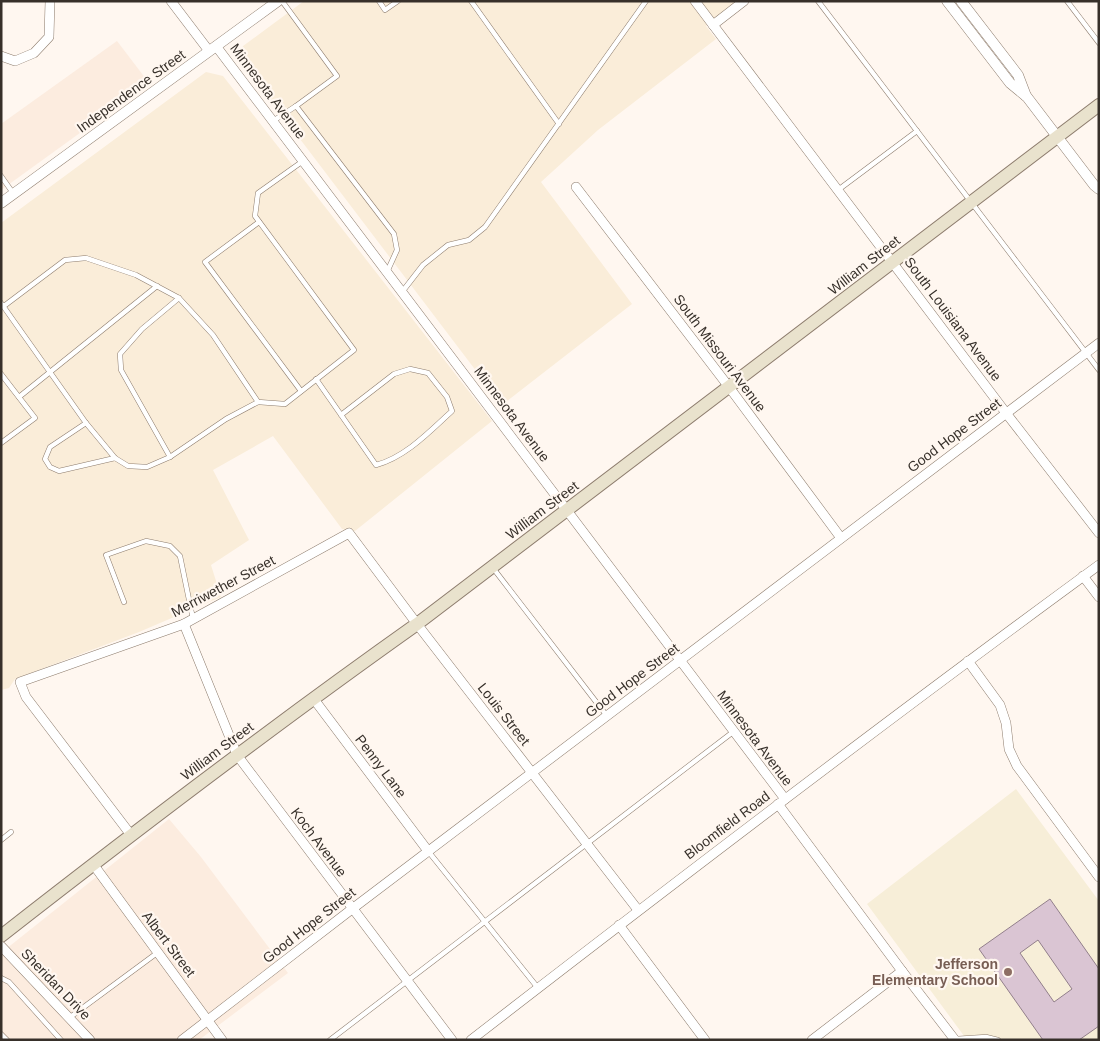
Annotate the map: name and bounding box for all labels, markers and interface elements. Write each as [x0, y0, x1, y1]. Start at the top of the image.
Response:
street label: Minnesota Avenue [227, 40, 309, 142]
street label: Independence Street [74, 46, 188, 136]
street label: William Street [825, 232, 903, 298]
street label: South Louisiana Avenue [901, 254, 1005, 384]
street label: South Missouri Avenue [671, 291, 770, 415]
street label: Minnesota Avenue [471, 363, 553, 465]
street label: Good Hope Street [904, 395, 1004, 475]
street label: William Street [503, 478, 581, 542]
street label: Merriwether Street [168, 552, 278, 620]
street label: Good Hope Street [582, 640, 682, 720]
street label: Louis Street [475, 680, 533, 748]
street label: Minnesota Avenue [714, 687, 796, 789]
street label: William Street [178, 719, 256, 783]
street label: Penny Lane [352, 731, 410, 801]
street label: Bloomfield Road [681, 788, 773, 862]
street label: Koch Avenue [288, 804, 350, 880]
street label: Good Hope Street [260, 884, 358, 966]
street label: Albert Street [139, 908, 199, 980]
street label: Sheridan Drive [18, 945, 94, 1023]
place label: Jefferson Elementary School [872, 956, 998, 988]
marker: Jefferson Elementary School [1002, 966, 1014, 978]

